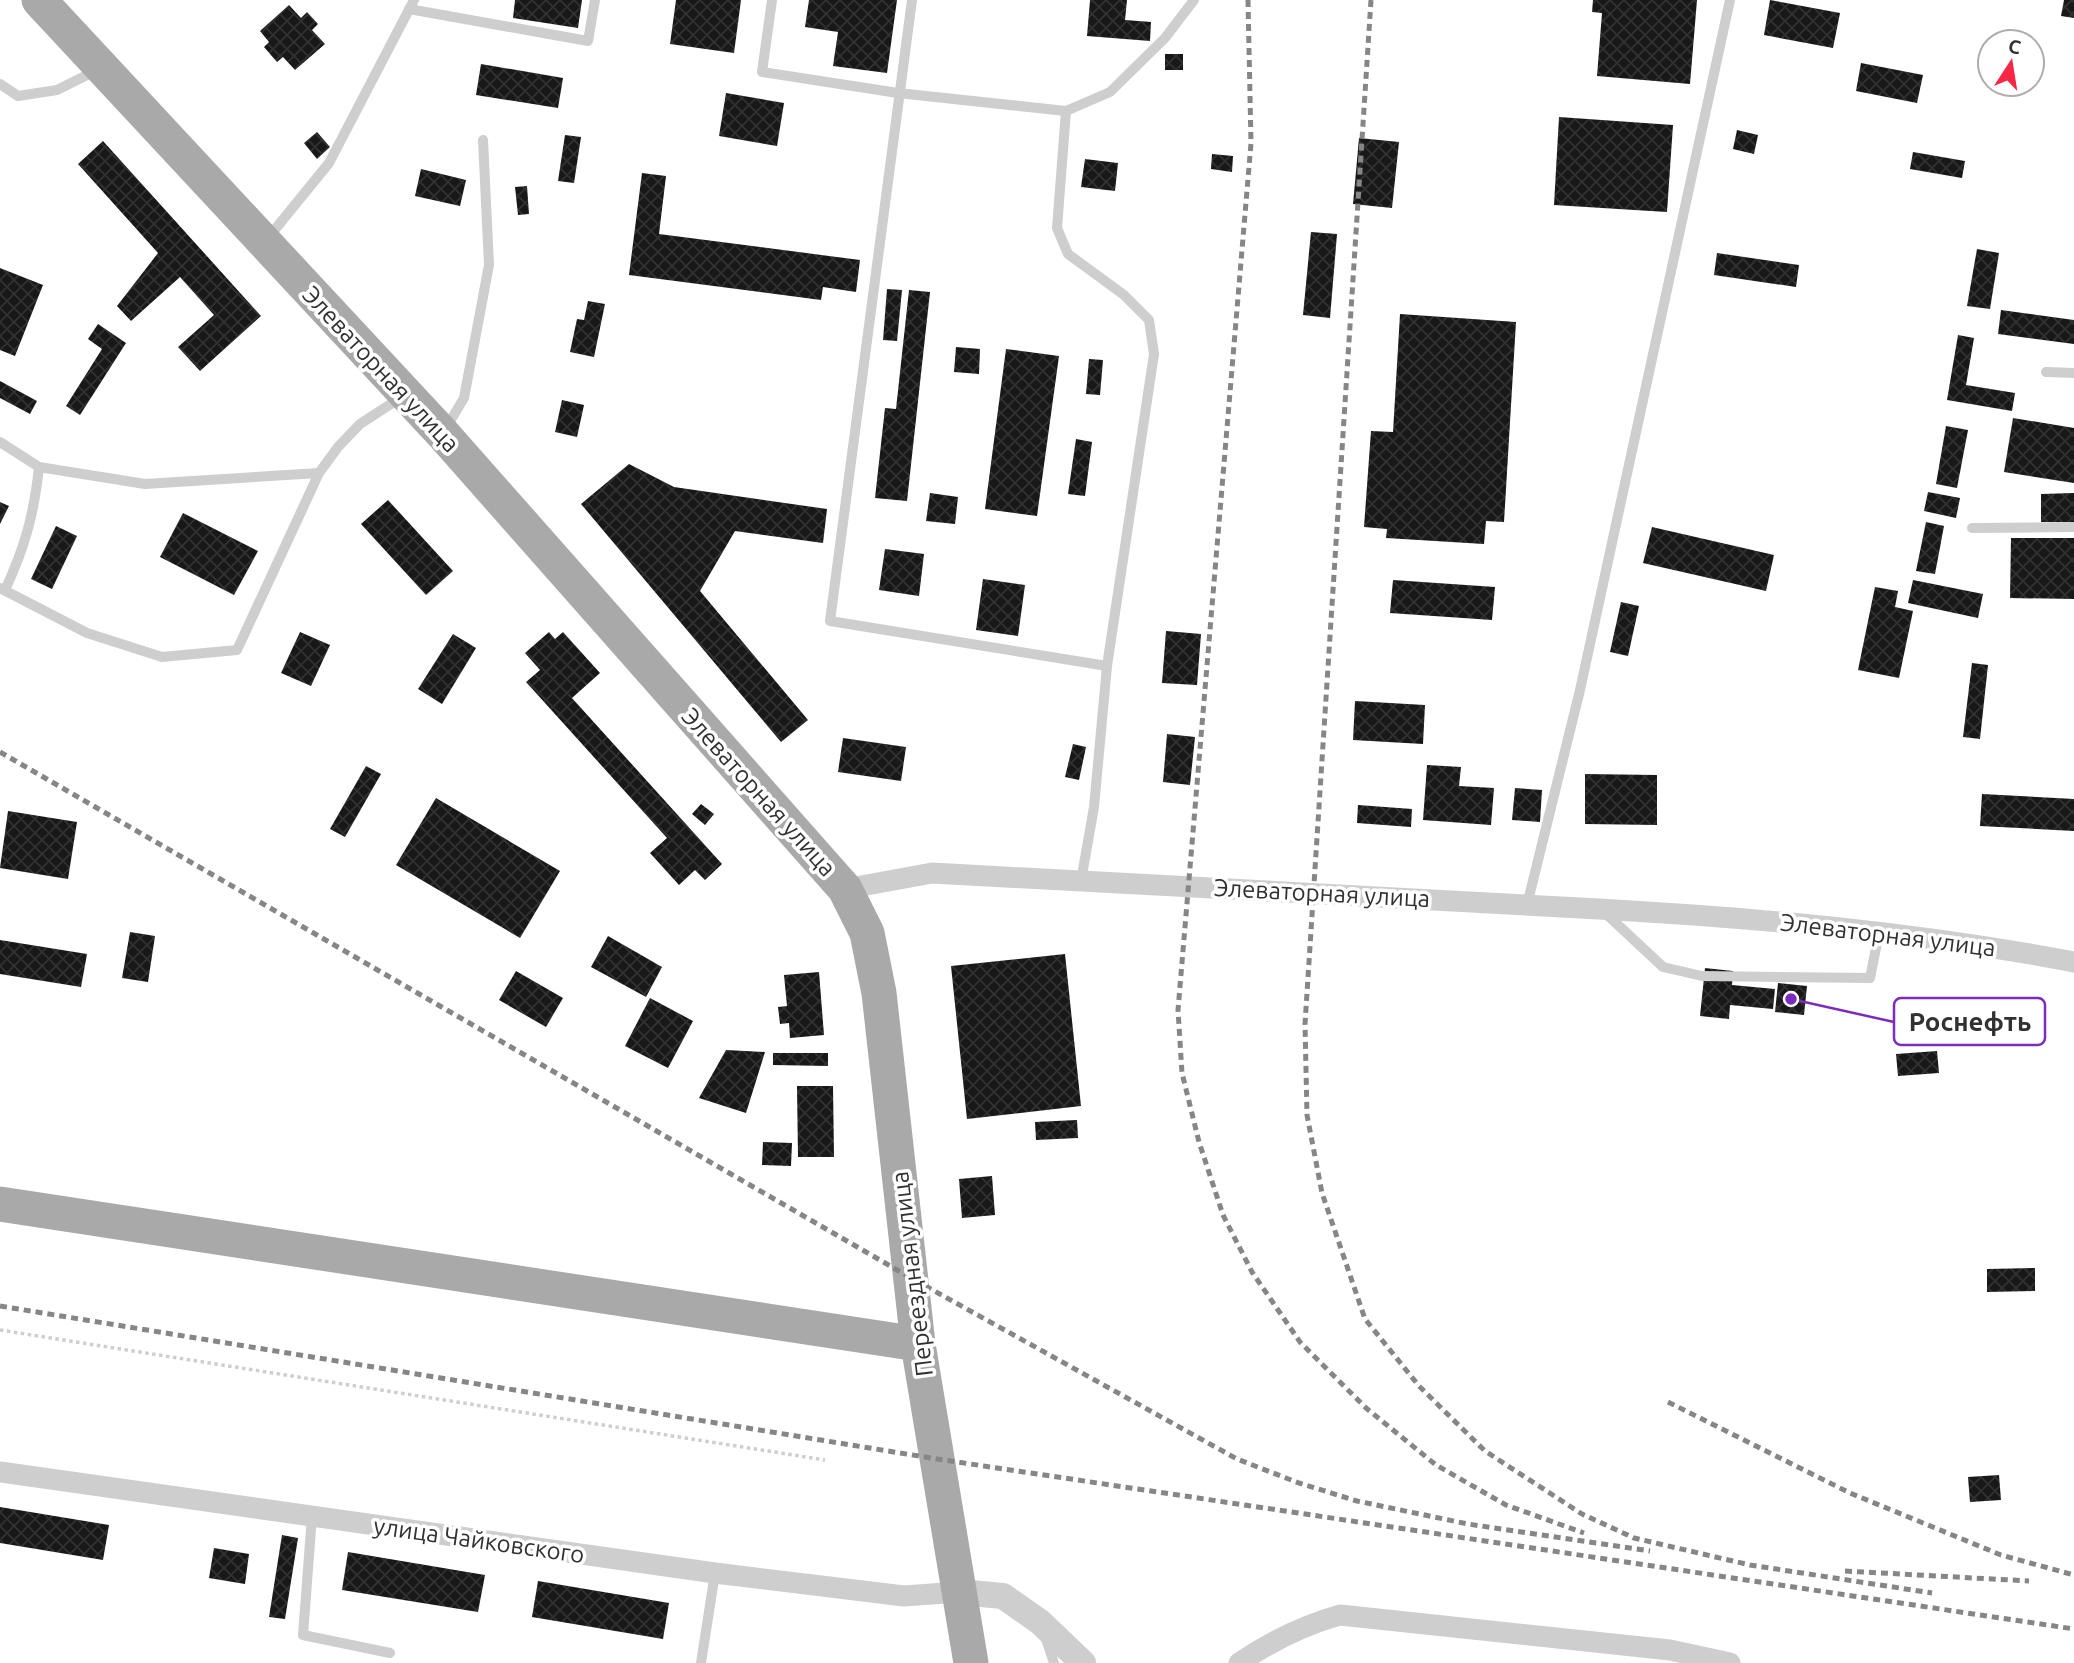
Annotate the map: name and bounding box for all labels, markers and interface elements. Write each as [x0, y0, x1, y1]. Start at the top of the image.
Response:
north arrow [1976, 28, 2046, 98]
text: С [2006, 34, 2023, 58]
street label: Элеваторная улица [297, 281, 465, 457]
street label: Элеваторная улица [677, 703, 841, 881]
street label: Элеваторная улица [1213, 874, 1431, 912]
street label: Элеваторная улица [1779, 908, 1997, 962]
callout: Роснефть [1894, 998, 2045, 1045]
text: Роснефть [1909, 1007, 2031, 1036]
street label: Переездная улица [886, 1170, 938, 1378]
street label: улица Чайковского [372, 1512, 586, 1568]

